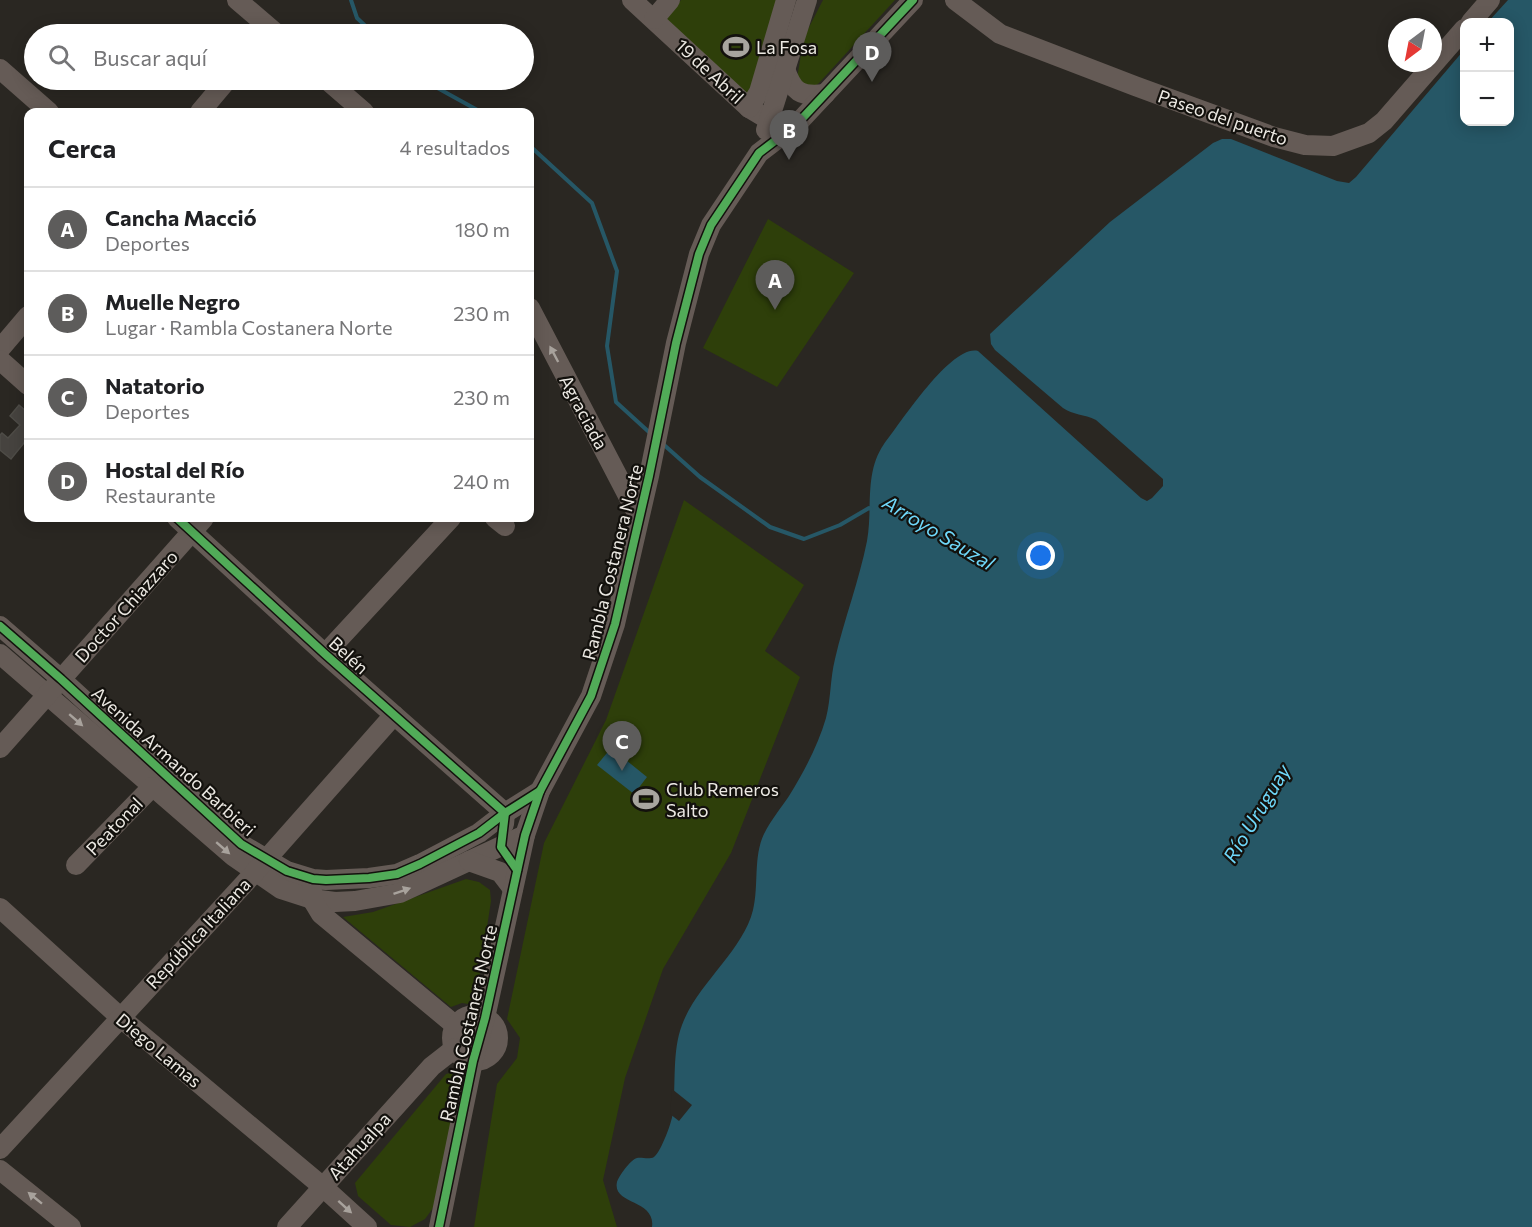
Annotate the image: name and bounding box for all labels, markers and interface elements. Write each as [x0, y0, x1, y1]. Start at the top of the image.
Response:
north arrow [1388, 18, 1442, 72]
map controls [1460, 18, 1514, 126]
button: + [1460, 18, 1514, 72]
search box [24, 24, 534, 90]
sports icon: La Fosa [721, 32, 751, 62]
pin: D [852, 32, 892, 82]
street label: 19 de Abril [671, 34, 749, 108]
place label: La Fosa [756, 36, 817, 58]
icon: search [45, 41, 78, 74]
text: Buscar aquí [93, 44, 207, 71]
button: − [1460, 72, 1514, 126]
street label: Paseo del puerto [1155, 84, 1291, 150]
pin: B [770, 110, 808, 160]
text: Cerca [48, 132, 116, 163]
text: 4 resultados [400, 135, 510, 159]
text: Cancha Macció [105, 204, 257, 231]
text: A [60, 217, 75, 241]
text: 180 m [455, 217, 510, 241]
text: Deportes [105, 231, 190, 255]
pin: A [756, 260, 794, 310]
text: Muelle Negro [105, 288, 240, 315]
text: B [61, 301, 74, 325]
text: 230 m [453, 301, 510, 325]
text: Lugar · Rambla Costanera Norte [105, 315, 392, 339]
one-way arrow [549, 345, 559, 363]
street label: Agraciada [555, 371, 613, 453]
text: Natatorio [105, 372, 205, 399]
text: C [61, 385, 74, 409]
text: 230 m [453, 385, 510, 409]
text: Deportes [105, 399, 190, 423]
text: Hostal del Río [105, 456, 245, 483]
street label: Rambla Costanera Norte [577, 462, 647, 662]
text: D [60, 469, 75, 493]
text: 240 m [453, 469, 510, 493]
text: Restaurante [105, 483, 216, 507]
water label: Arroyo Sauzal [878, 489, 1000, 575]
your location [1026, 541, 1055, 570]
street label: Doctor Chiazzaro [70, 545, 182, 667]
street label: Belén [325, 632, 373, 678]
street label: Avenida Armando Barbieri [88, 682, 260, 840]
one-way arrow [68, 713, 83, 726]
pin: C [602, 722, 642, 771]
water label: Río Uruguay [1217, 759, 1295, 867]
place label: Club Remeros Salto [666, 778, 779, 821]
sports icon: Club Remeros Salto [631, 784, 661, 814]
street label: Peatonal [81, 792, 147, 860]
one-way arrow [215, 841, 230, 854]
street label: República Italiana [141, 873, 255, 993]
one-way arrow [393, 886, 411, 896]
street label: Rambla Costanera Norte [435, 923, 501, 1123]
street label: Diego Lamas [112, 1008, 206, 1092]
street label: Atahualpa [323, 1108, 395, 1184]
one-way arrow [27, 1192, 43, 1205]
one-way arrow [337, 1200, 352, 1213]

